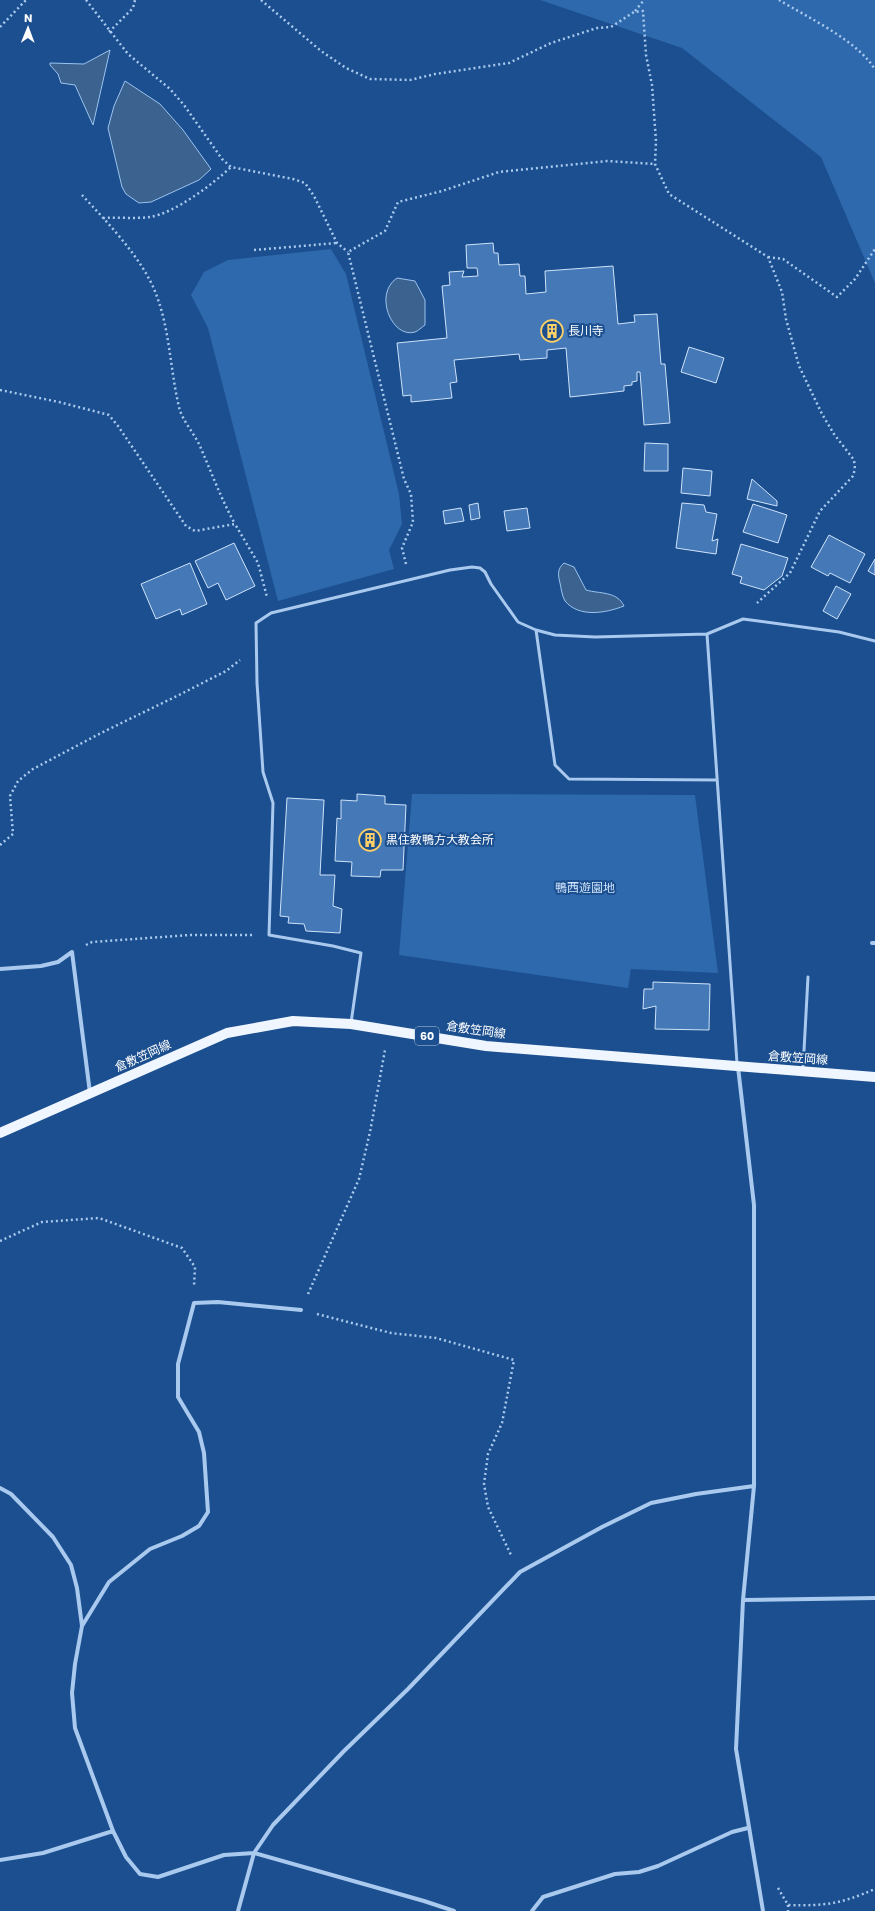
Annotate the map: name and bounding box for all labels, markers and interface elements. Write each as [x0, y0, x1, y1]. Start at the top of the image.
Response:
north arrow [8, 8, 48, 48]
text: N [24, 10, 32, 26]
building icon: 長川寺 [539, 318, 565, 344]
place label: 長川寺 [568, 322, 604, 339]
building icon: 黒住教鴨方大教会所 [357, 827, 383, 853]
place label: 黒住教鴨方大教会所 [386, 831, 494, 848]
park label: 鴨西遊園地 [555, 879, 615, 896]
street label: 倉敷笠岡線 [445, 1017, 507, 1042]
road number: 60 [415, 1027, 439, 1045]
street label: 倉敷笠岡線 [112, 1036, 174, 1076]
street label: 倉敷笠岡線 [768, 1047, 829, 1068]

